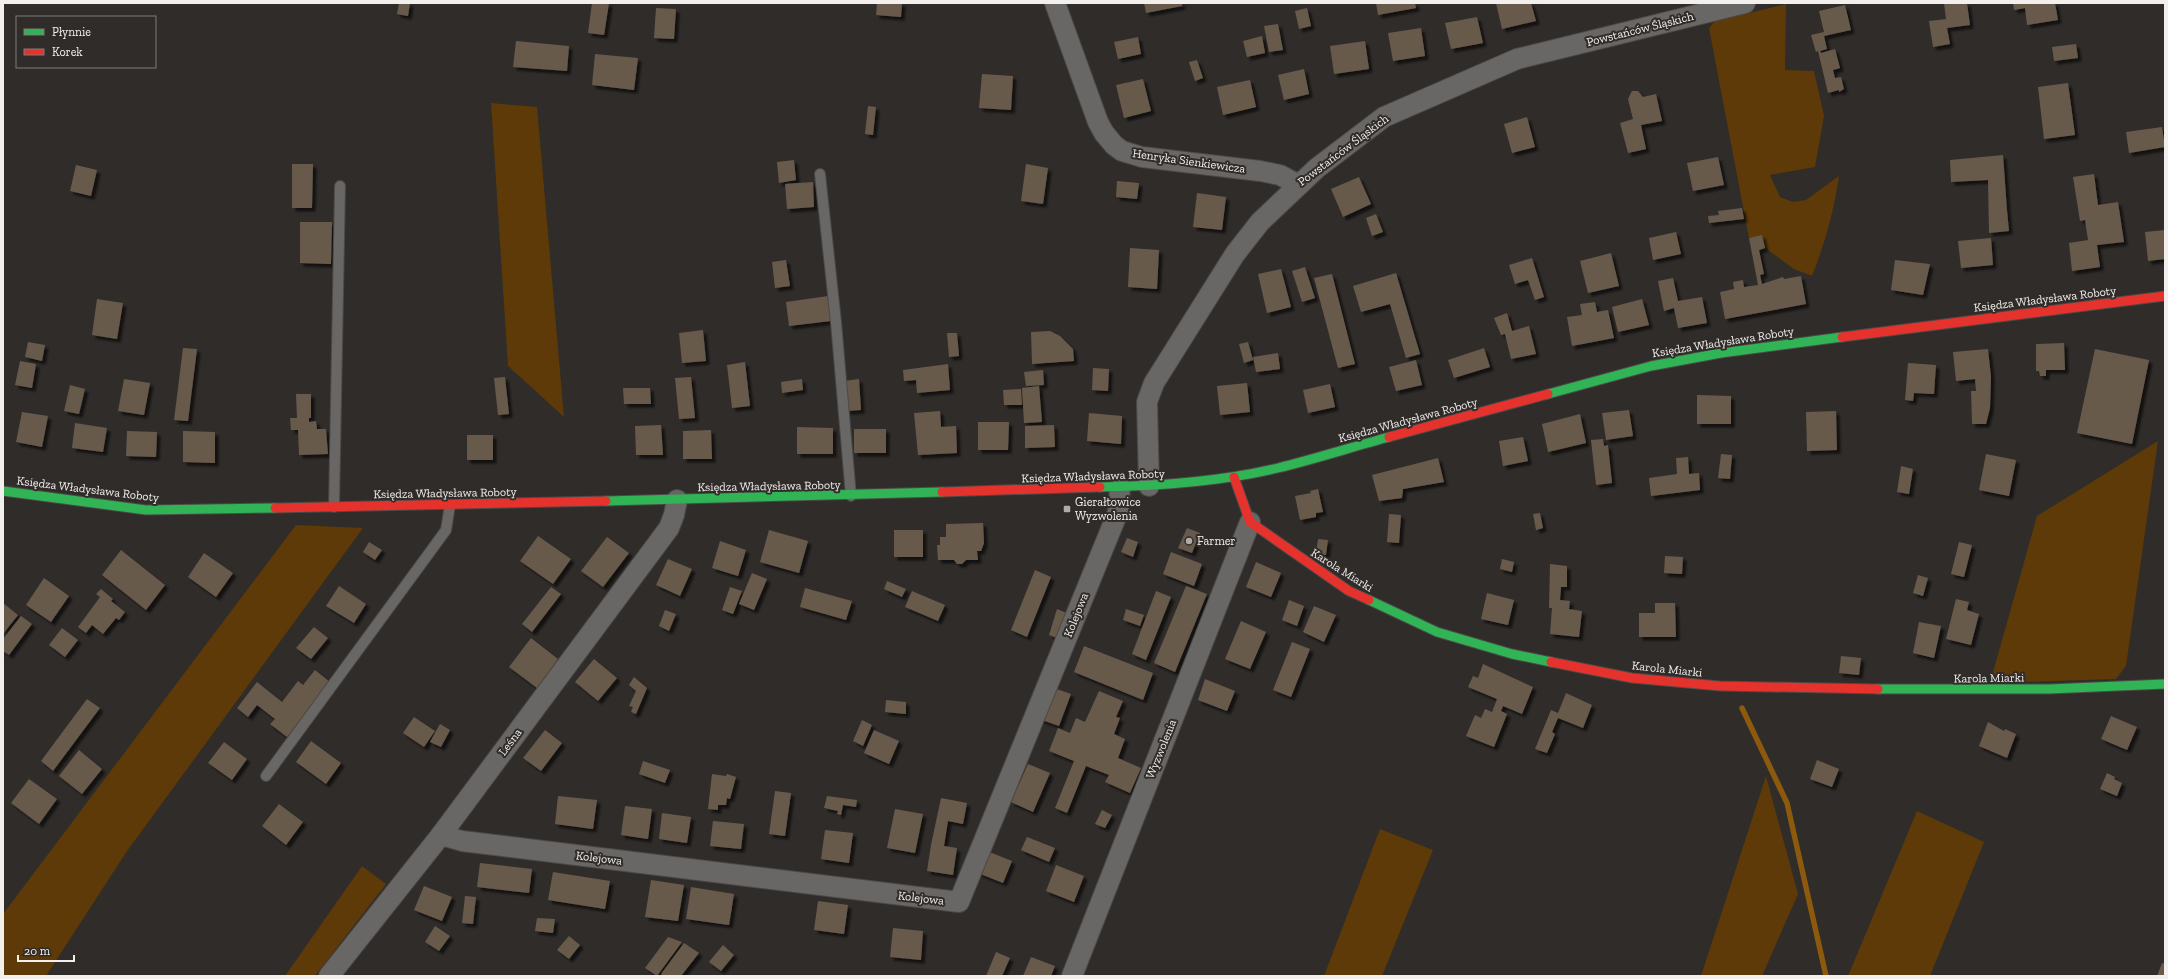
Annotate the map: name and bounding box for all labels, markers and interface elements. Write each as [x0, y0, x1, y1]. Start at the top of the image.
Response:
street label: Powstańców Śląskich [1585, 8, 1695, 49]
legend [16, 16, 156, 68]
text: Płynnie [52, 25, 91, 39]
text: Korek [52, 45, 83, 59]
street label: Powstańców Śląskich [1294, 110, 1391, 189]
street label: Henryka Sienkiewicza [1132, 146, 1247, 176]
street label: Księdza Władysława Roboty [1973, 283, 2118, 315]
street label: Księdza Władysława Roboty [1651, 324, 1796, 360]
street label: Księdza Władysława Roboty [1337, 394, 1480, 445]
street label: Księdza Władysława Roboty [1021, 466, 1166, 485]
street label: Księdza Władysława Roboty [16, 473, 161, 505]
street label: Księdza Władysława Roboty [697, 478, 842, 494]
street label: Księdza Władysława Roboty [373, 485, 518, 501]
place label: Gierałtowice Wyzwolenia [1075, 495, 1141, 523]
marker: Gierałtowice Wyzwolenia [1062, 504, 1072, 514]
place label: Farmer [1197, 534, 1235, 548]
marker: Farmer [1184, 536, 1194, 546]
street label: Karola Miarki [1308, 545, 1376, 595]
street label: Kolejowa [1061, 591, 1092, 640]
street label: Karola Miarki [1631, 658, 1704, 680]
street label: Karola Miarki [1954, 670, 2025, 686]
street label: Wyzwolenia [1143, 717, 1179, 781]
street label: Leśna [495, 726, 525, 758]
street label: Kolejowa [575, 848, 623, 869]
street label: Kolejowa [897, 888, 945, 909]
scale bar [18, 937, 74, 963]
text: 20 m [24, 944, 51, 958]

